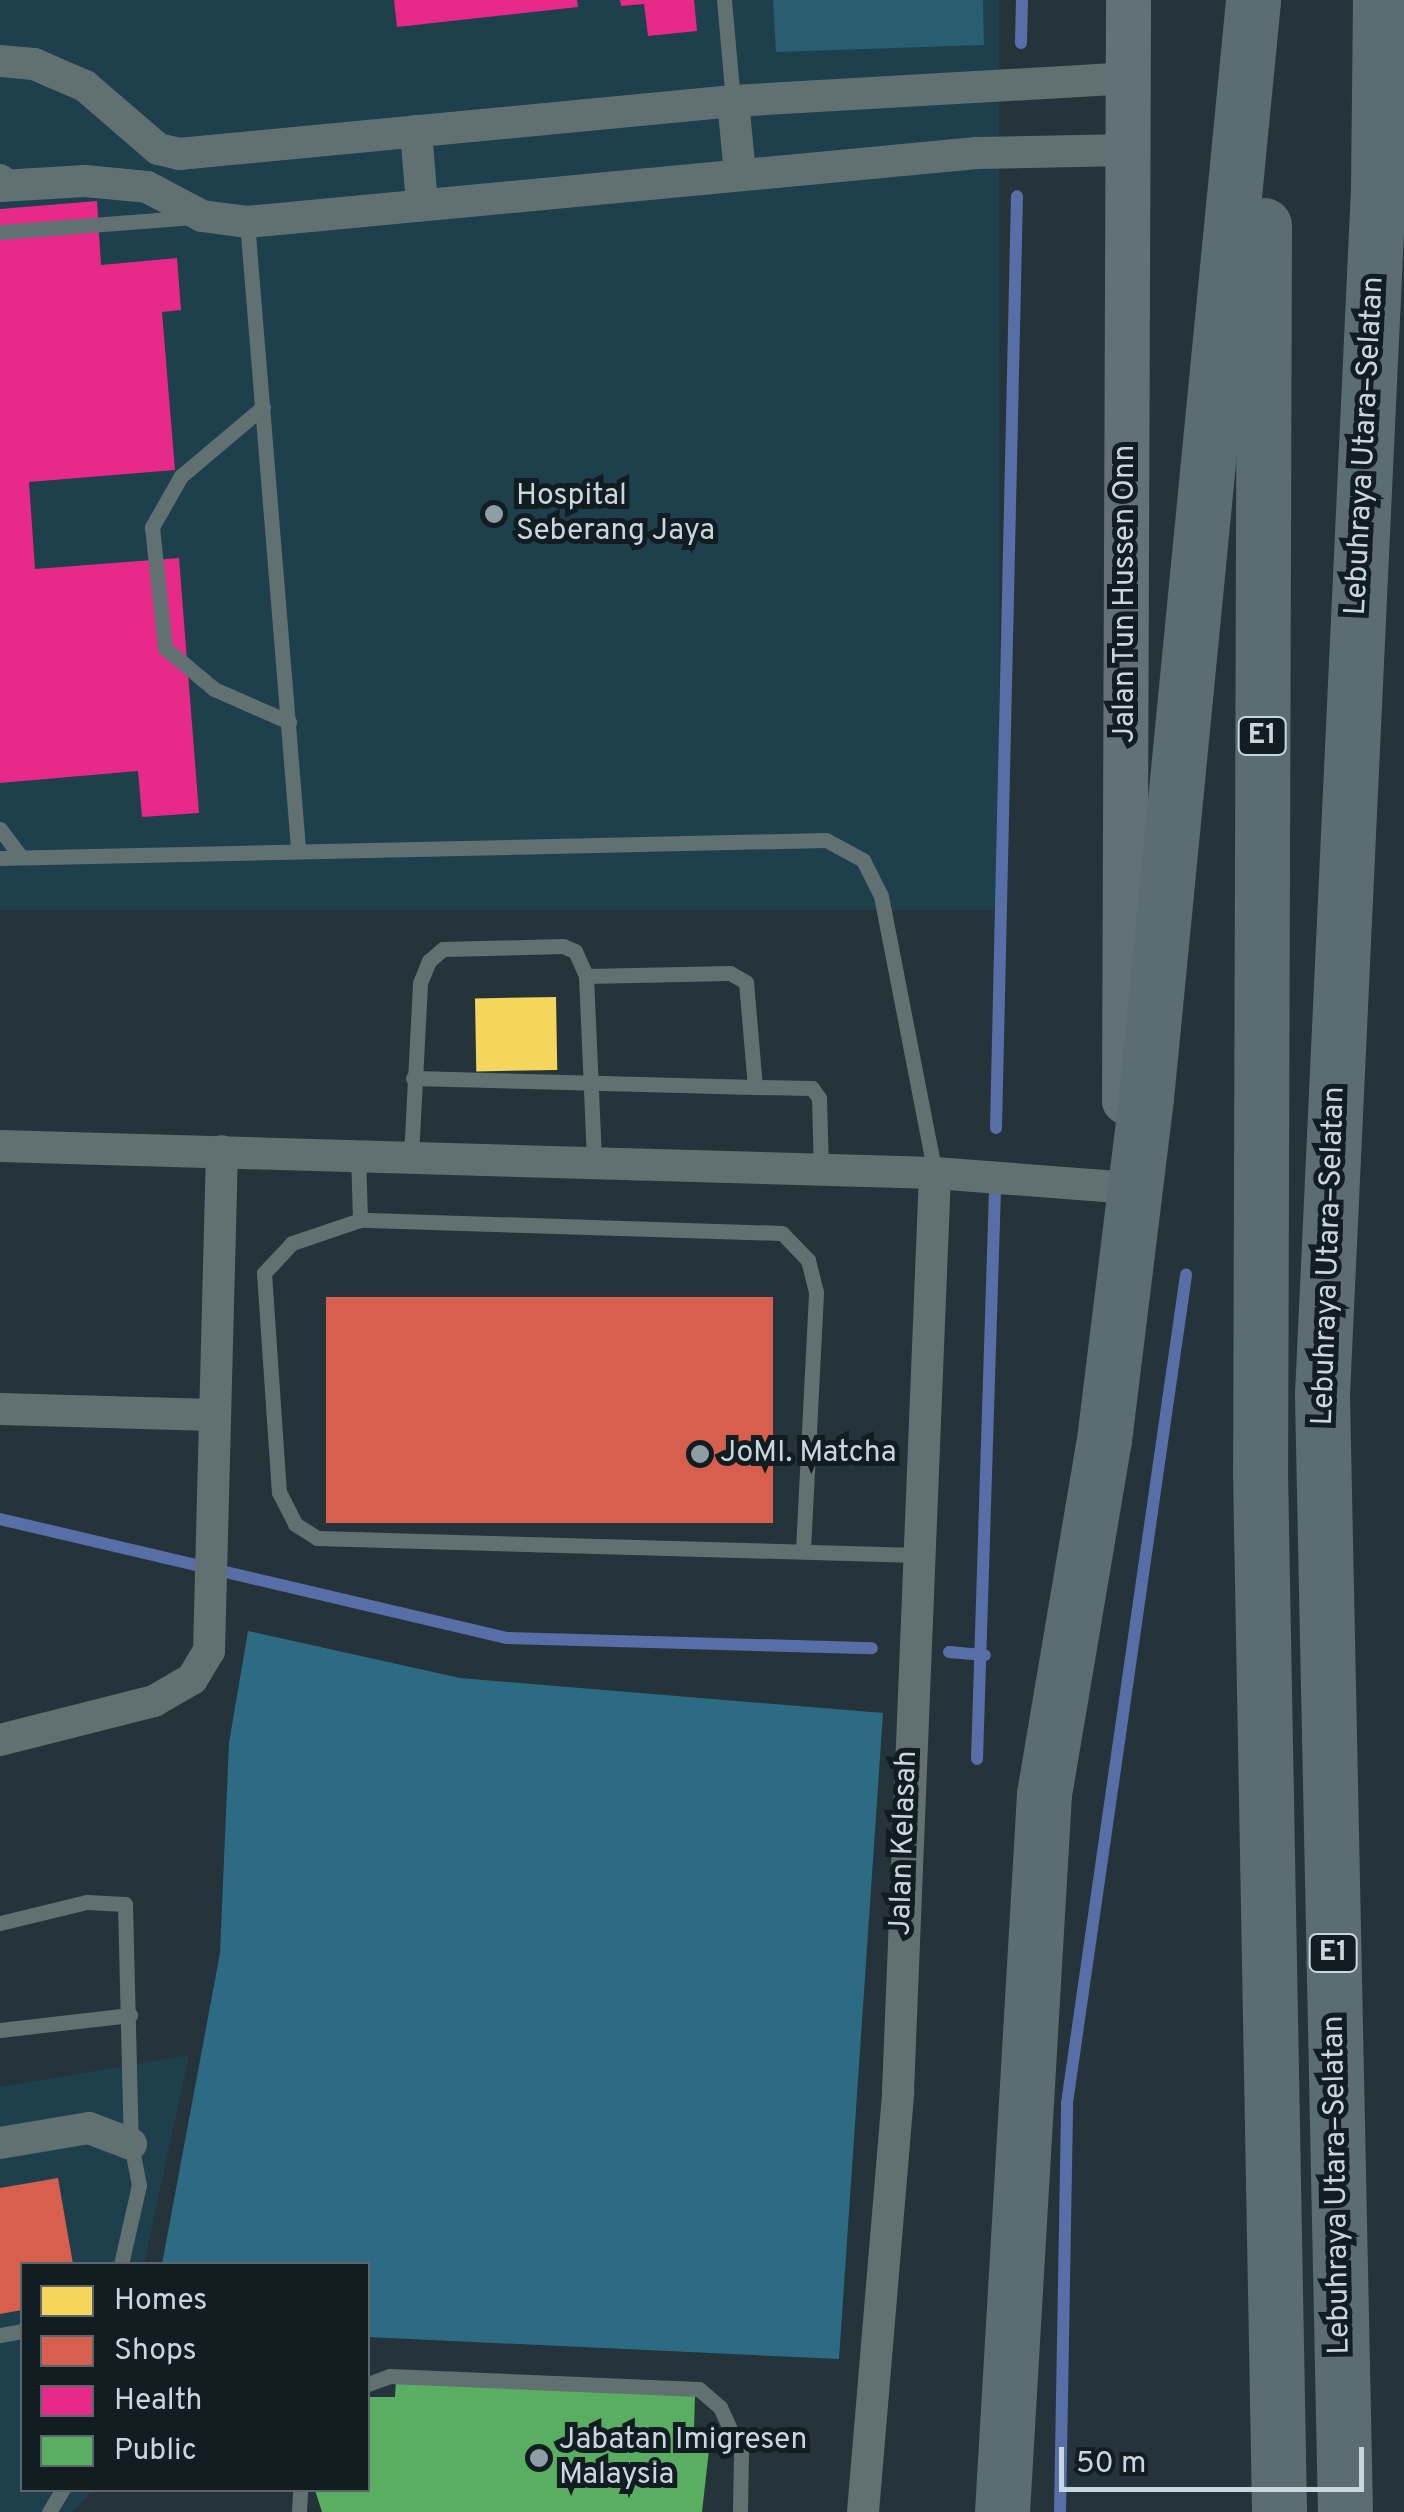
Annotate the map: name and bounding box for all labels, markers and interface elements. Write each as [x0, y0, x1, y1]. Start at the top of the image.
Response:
street label: Lebuhraya Utara–Selatan [1339, 276, 1393, 616]
street label: Jalan Tun Hussen Onn [1108, 444, 1144, 744]
place label: Hospital Seberang Jaya [516, 479, 715, 550]
marker: Hospital Seberang Jaya [481, 501, 507, 527]
road number: E1 [1237, 713, 1287, 759]
street label: Lebuhraya Utara–Selatan [1306, 1086, 1354, 1426]
place label: JoMI. Matcha [720, 1436, 897, 1472]
marker: JoMI. Matcha [689, 1443, 711, 1465]
street label: Jalan Kelasah [884, 1750, 926, 1936]
road number: E1 [1308, 1930, 1358, 1976]
street label: Lebuhraya Utara–Selatan [1317, 2015, 1359, 2355]
legend [20, 2262, 370, 2492]
text: Homes [114, 2283, 207, 2320]
text: Shops [114, 2333, 197, 2370]
text: Health [114, 2383, 202, 2420]
place label: Jabatan Imigresen Malaysia [559, 2423, 807, 2494]
scale bar [1064, 2427, 1369, 2489]
text: Public [114, 2433, 197, 2470]
text: 50 m [1076, 2446, 1146, 2483]
marker: Jabatan Imigresen Malaysia [528, 2447, 550, 2469]

